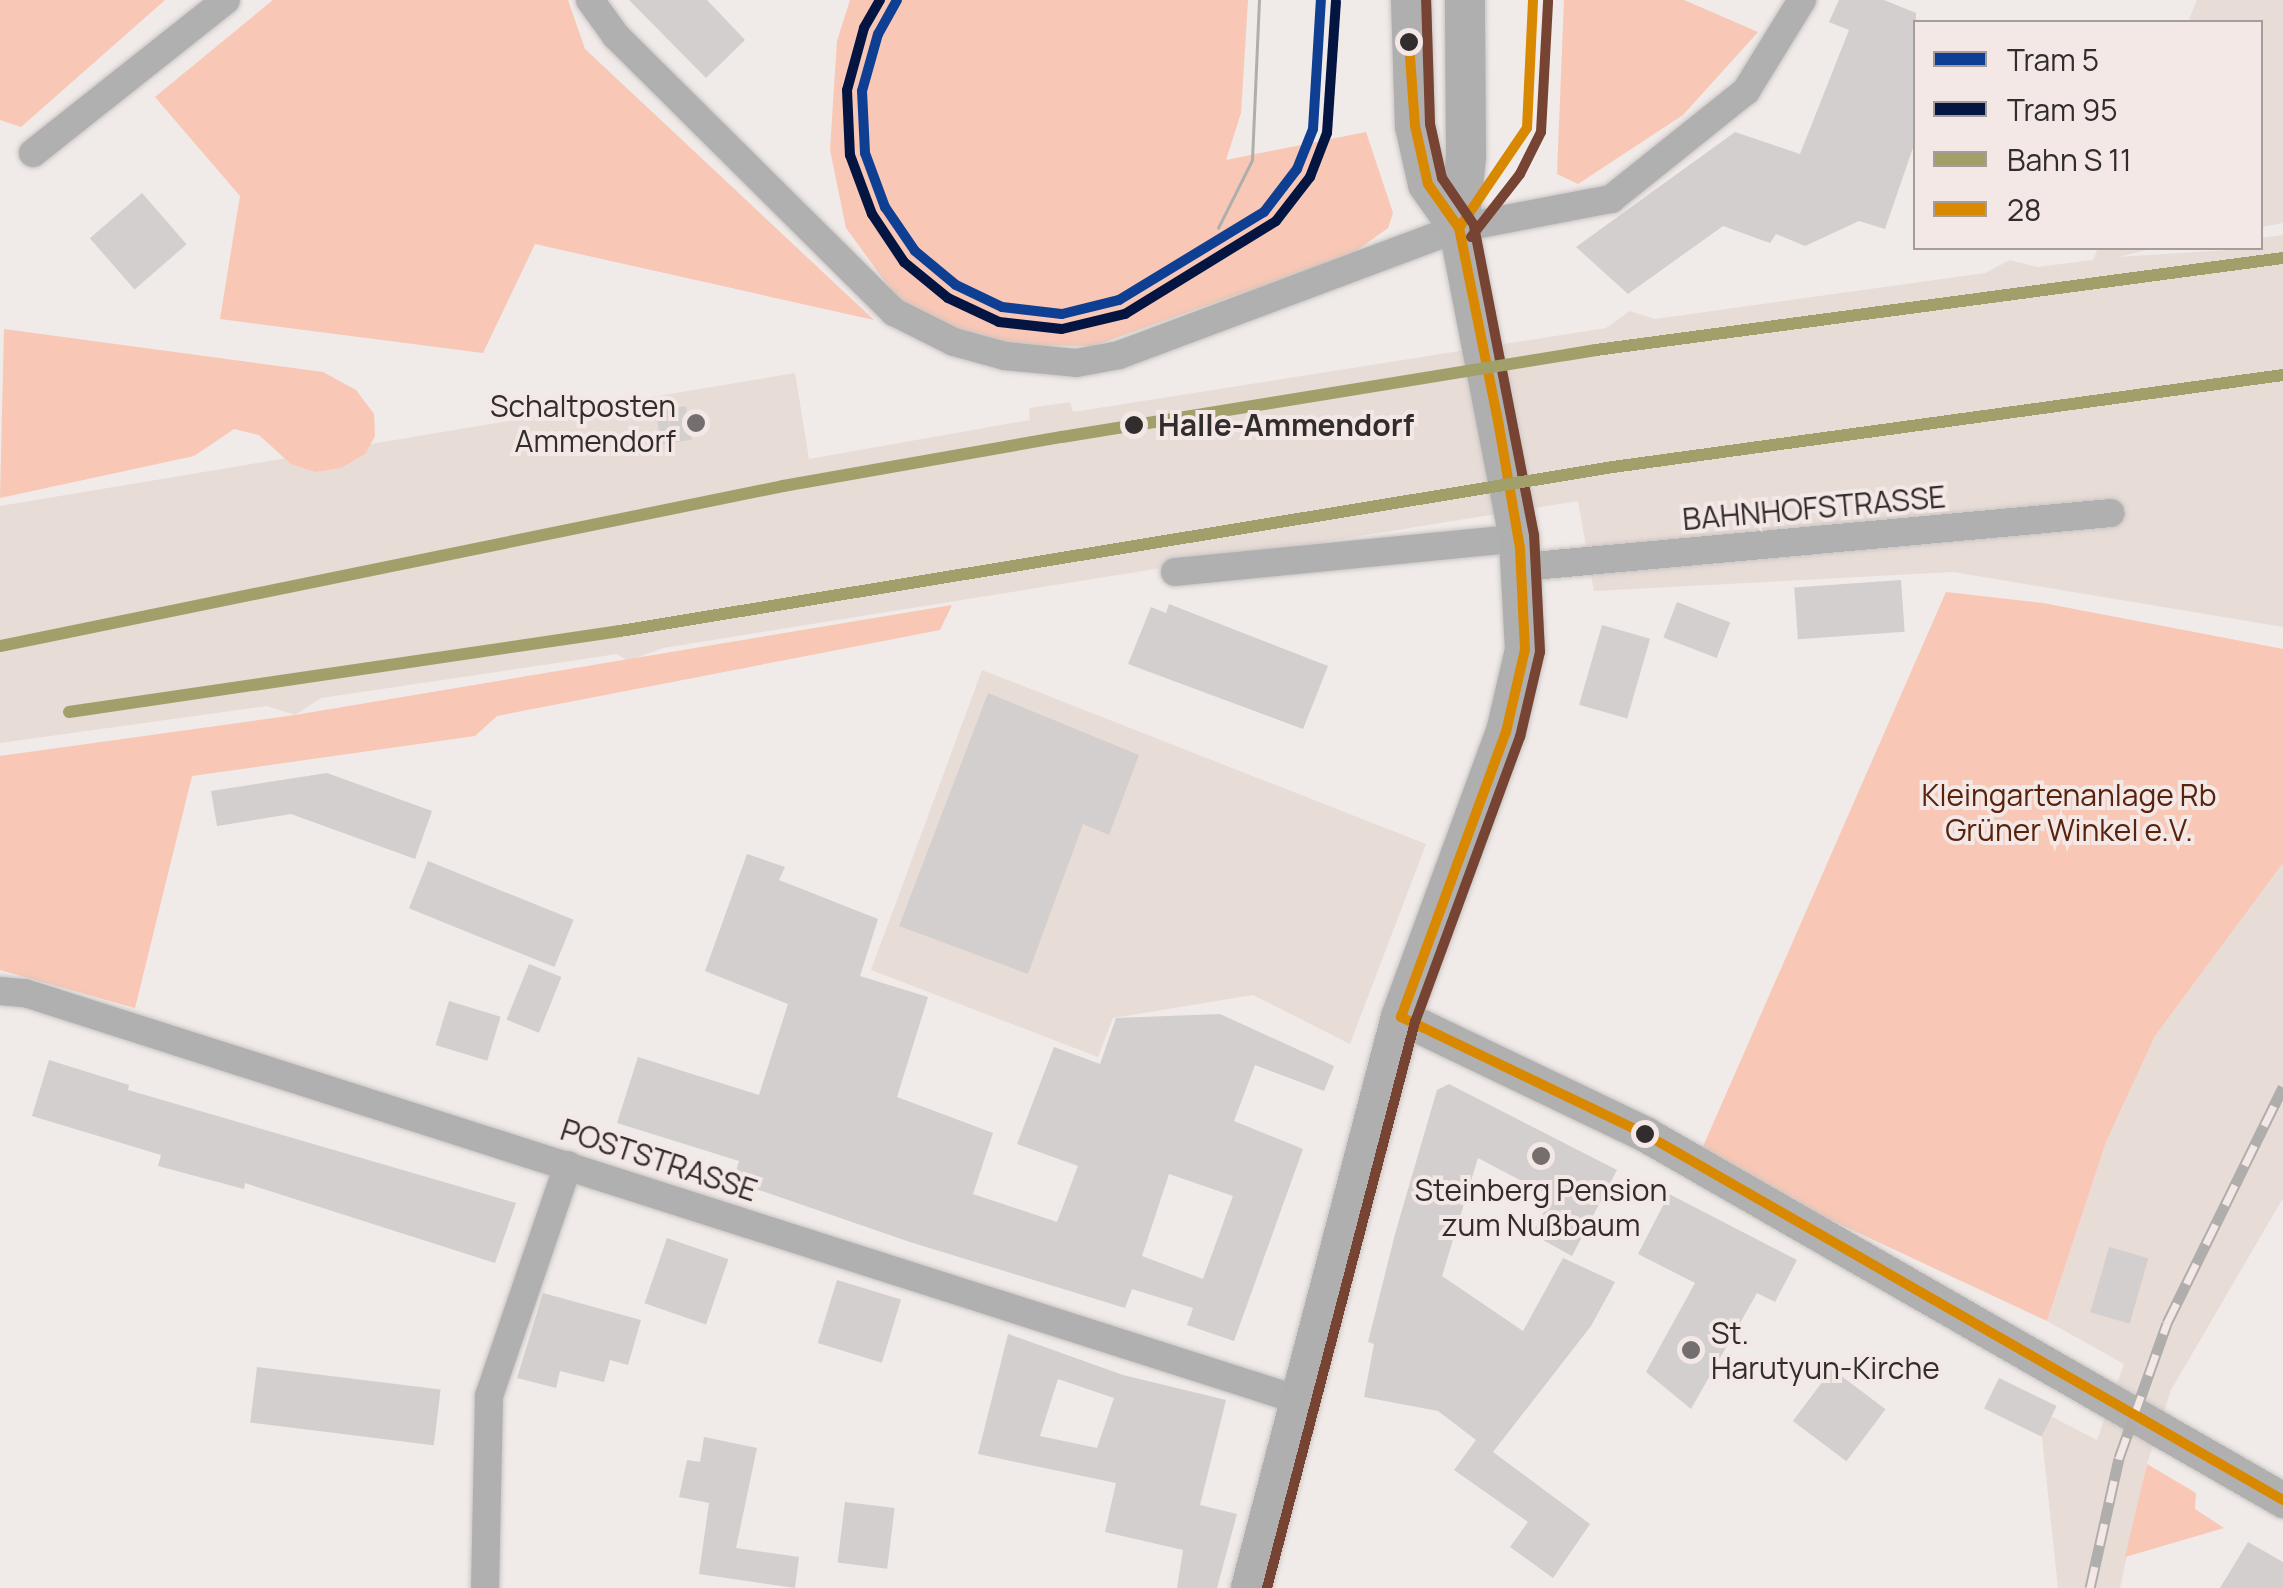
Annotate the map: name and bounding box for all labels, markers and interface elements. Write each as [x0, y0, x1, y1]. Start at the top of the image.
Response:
legend [1913, 20, 2263, 250]
unlabelled marker [1399, 32, 1419, 52]
text: Tram 5 [2007, 39, 2099, 80]
text: Tram 95 [2007, 89, 2118, 130]
text: Bahn S 11 [2007, 139, 2132, 180]
text: 28 [2007, 189, 2042, 230]
place label: Schaltposten Ammendorf [490, 388, 676, 458]
place label: Halle-Ammendorf [1158, 407, 1414, 443]
marker: Halle-Ammendorf [1119, 410, 1149, 440]
marker: Schaltposten Ammendorf [685, 412, 707, 434]
street label: BAHNHOFSTRASSE [1681, 479, 1947, 537]
park label: Kleingartenanlage Rb Grüner Winkel e.V. [1922, 777, 2216, 848]
street label: POSTSTRASSE [556, 1111, 762, 1209]
unlabelled marker [1635, 1124, 1655, 1144]
marker: Steinberg Pension zum Nußbaum [1530, 1145, 1552, 1167]
place label: Steinberg Pension zum Nußbaum [1415, 1172, 1667, 1242]
place label: St. Harutyun-Kirche [1711, 1315, 1940, 1386]
marker: St. Harutyun-Kirche [1680, 1339, 1702, 1361]

